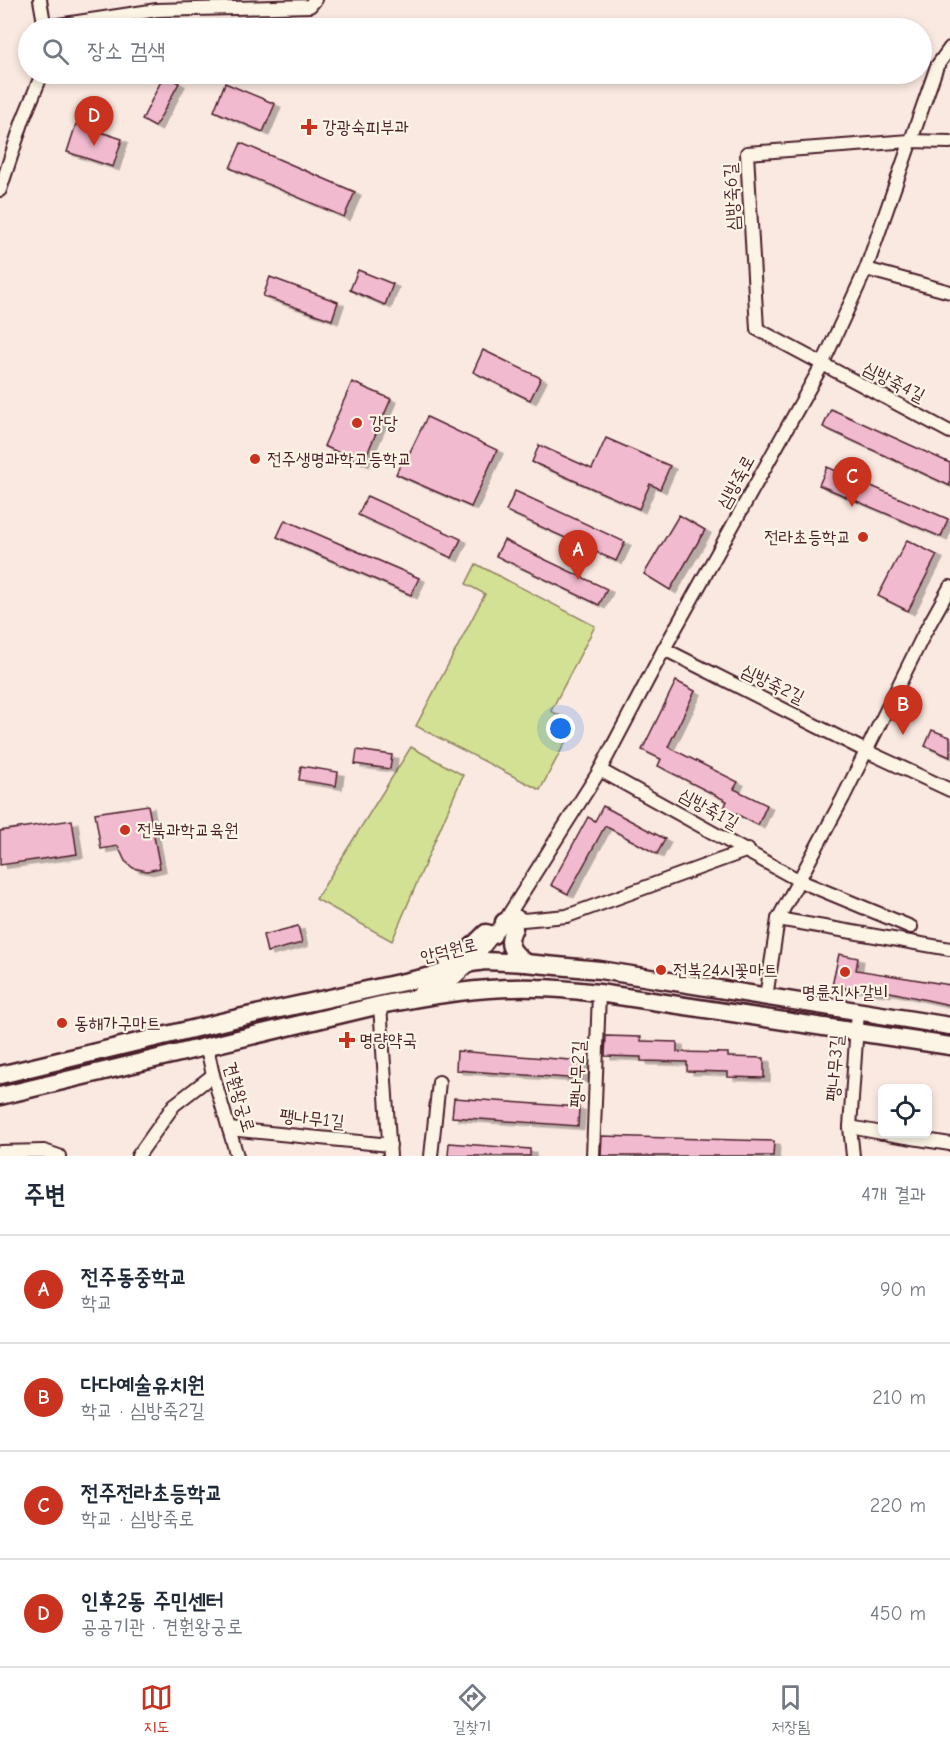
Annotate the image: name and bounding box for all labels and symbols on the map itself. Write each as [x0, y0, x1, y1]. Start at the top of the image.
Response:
pin: D [74, 96, 113, 146]
place label: 강광숙피부과 [322, 117, 409, 138]
marker: 강광숙피부과 [300, 118, 318, 136]
street label: 심방죽6길 [720, 162, 744, 231]
street label: 심방죽4길 [860, 358, 929, 407]
place label: 강당 [369, 413, 398, 434]
marker: 강당 [350, 416, 364, 430]
place label: 전주생명과학고등학교 [267, 449, 412, 470]
marker: 전주생명과학고등학교 [248, 452, 262, 466]
street label: 심방죽로 [713, 452, 759, 512]
pin: C [832, 458, 872, 507]
place label: 전라초등학교 [764, 527, 851, 548]
pin: A [558, 530, 598, 580]
marker: 전라초등학교 [856, 530, 870, 544]
street label: 심방죽2길 [738, 660, 808, 708]
pin: B [884, 686, 922, 735]
your location [546, 714, 575, 743]
street label: 심방죽1길 [675, 784, 743, 834]
place label: 전북과학교육원 [137, 820, 238, 841]
marker: 전북과학교육원 [118, 823, 132, 837]
street label: 안덕원로 [418, 934, 480, 968]
place label: 전북24시꽃마트 [673, 960, 778, 981]
marker: 전북24시꽃마트 [654, 963, 668, 977]
marker: 명륜진사갈비 [838, 965, 852, 979]
place label: 명륜진사갈비 [802, 982, 888, 1003]
place label: 동해가구마트 [74, 1013, 161, 1034]
marker: 동해가구마트 [55, 1016, 69, 1030]
place label: 명량약국 [359, 1030, 417, 1051]
marker: 명량약국 [340, 1033, 354, 1047]
street label: 팽나무3길 [822, 1033, 848, 1102]
street label: 팽나무2길 [566, 1039, 590, 1108]
street label: 견훤왕궁로 [219, 1059, 259, 1135]
street label: 팽나무1길 [279, 1105, 346, 1133]

